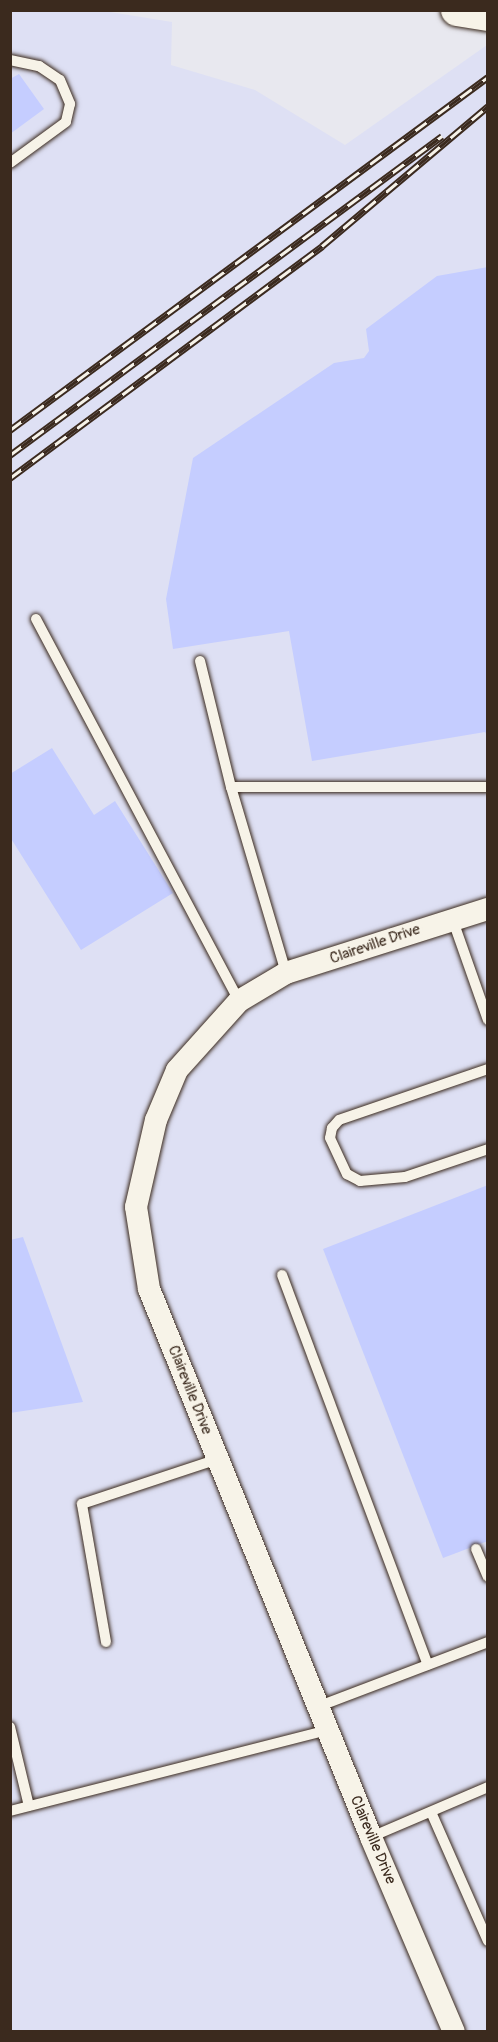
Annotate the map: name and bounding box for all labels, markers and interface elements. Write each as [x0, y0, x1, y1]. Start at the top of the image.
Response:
street label: Claireville Drive [328, 920, 422, 968]
street label: Claireville Drive [164, 1343, 216, 1437]
street label: Claireville Drive [346, 1793, 400, 1887]

